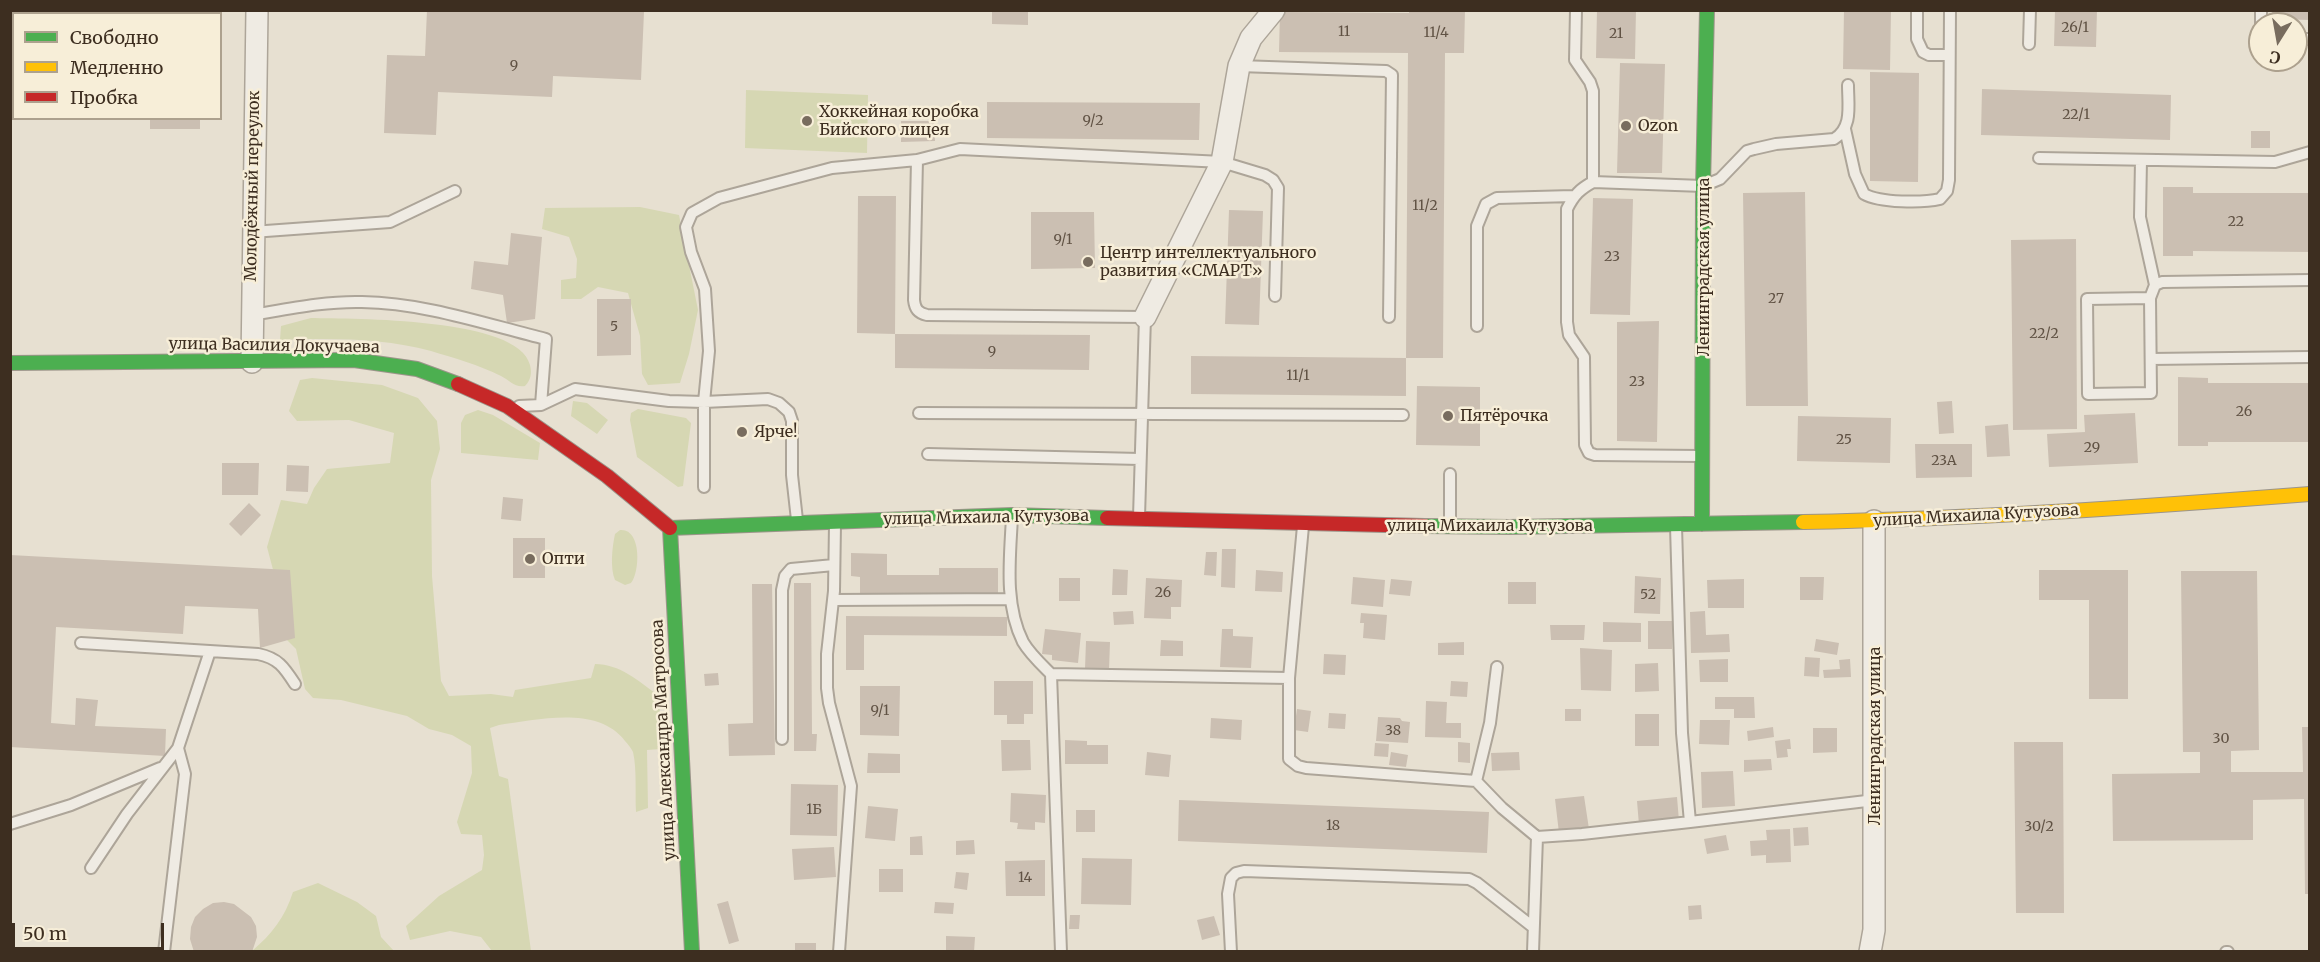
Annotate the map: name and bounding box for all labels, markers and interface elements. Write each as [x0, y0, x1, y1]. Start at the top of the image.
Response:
legend [12, 12, 222, 120]
north arrow [2248, 12, 2308, 72]
house number: 26/1 [2061, 20, 2089, 36]
house number: 11 [1338, 24, 1350, 40]
house number: 11/4 [1423, 25, 1449, 41]
text: Свободно [70, 26, 158, 49]
house number: 21 [1609, 26, 1623, 42]
text: С [2268, 47, 2282, 69]
text: Медленно [70, 56, 163, 79]
house number: 9 [510, 58, 518, 74]
text: Пробка [70, 86, 138, 109]
street label: Молодёжный переулок [242, 90, 264, 282]
place label: Хоккейная коробка Бийского лицея [819, 102, 979, 140]
house number: 22/1 [2062, 107, 2090, 123]
house number: 9/2 [1083, 113, 1103, 129]
marker: Хоккейная коробка Бийского лицея [800, 114, 814, 128]
place label: Ozon [1638, 116, 1678, 136]
marker: Ozon [1619, 119, 1633, 133]
street label: Ленинградская улица [1694, 178, 1714, 356]
house number: 11/2 [1412, 198, 1438, 214]
house number: 22 [2228, 214, 2244, 230]
house number: 9/1 [1054, 232, 1072, 248]
place label: Центр интеллектуального развития «СМАРТ» [1100, 243, 1316, 281]
house number: 23 [1604, 249, 1620, 265]
marker: Центр интеллектуального развития «СМАРТ» [1081, 255, 1095, 269]
house number: 27 [1768, 291, 1784, 307]
house number: 5 [610, 319, 618, 335]
house number: 22/2 [2029, 326, 2059, 342]
street label: улица Василия Докучаева [168, 335, 380, 357]
house number: 9 [988, 344, 996, 360]
house number: 11/1 [1286, 368, 1310, 384]
house number: 23 [1629, 374, 1645, 390]
house number: 26 [2236, 404, 2252, 420]
place label: Пятёрочка [1460, 406, 1548, 426]
marker: Пятёрочка [1441, 409, 1455, 423]
place label: Ярче! [754, 422, 798, 442]
marker: Ярче! [735, 425, 749, 439]
house number: 25 [1836, 432, 1852, 448]
house number: 29 [2084, 440, 2100, 456]
house number: 23А [1931, 453, 1957, 469]
street label: улица Михаила Кутузова [1873, 501, 2079, 531]
street label: улица Михаила Кутузова [883, 507, 1089, 529]
street label: улица Михаила Кутузова [1387, 516, 1593, 536]
place label: Опти [542, 549, 585, 569]
marker: Опти [523, 552, 537, 566]
house number: 26 [1155, 585, 1171, 601]
house number: 52 [1640, 587, 1656, 603]
street label: улица Александра Матросова [648, 619, 680, 861]
street label: Ленинградская улица [1865, 647, 1885, 825]
house number: 9/1 [871, 703, 889, 719]
house number: 38 [1385, 723, 1401, 739]
house number: 30 [2213, 731, 2229, 747]
house number: 1Б [806, 802, 822, 818]
house number: 18 [1326, 818, 1340, 834]
house number: 30/2 [2024, 819, 2054, 835]
house number: 14 [1018, 870, 1032, 886]
scale bar [15, 911, 166, 949]
text: 50 m [23, 922, 67, 945]

